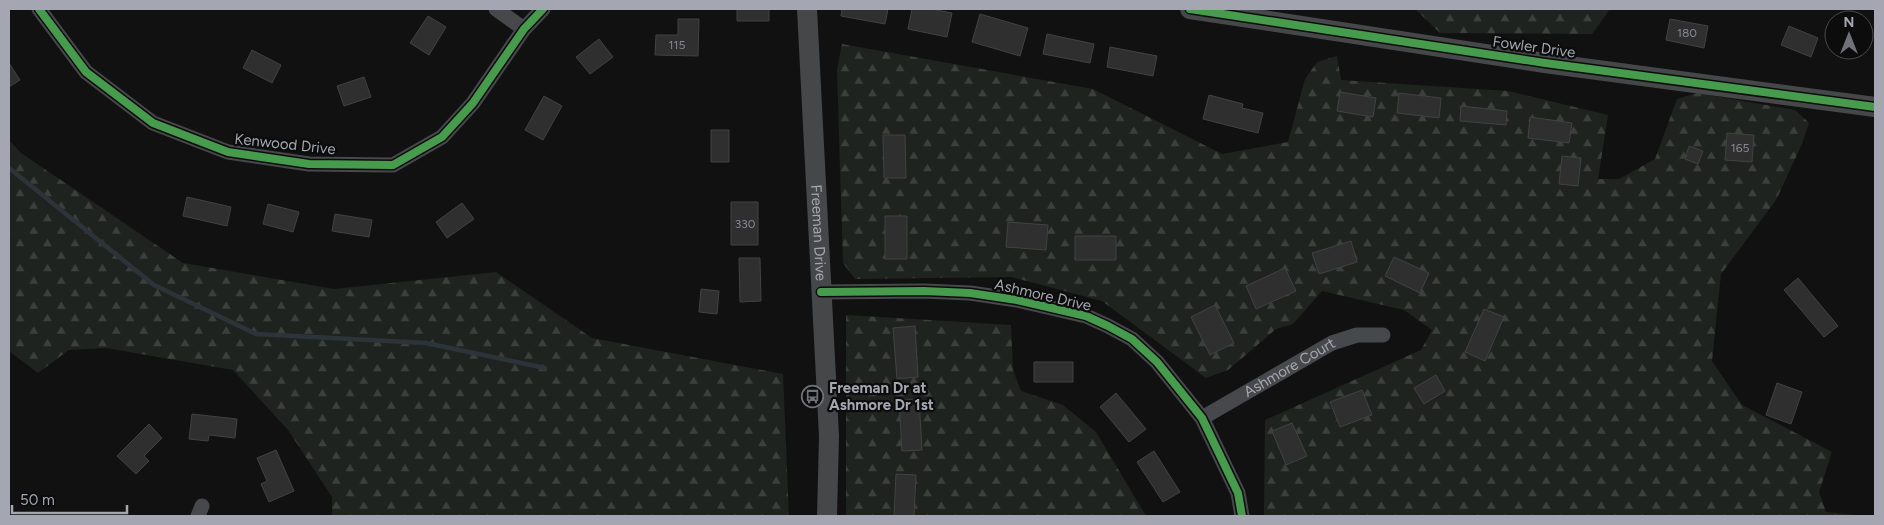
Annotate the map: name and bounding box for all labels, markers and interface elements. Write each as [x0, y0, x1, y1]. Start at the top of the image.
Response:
north arrow [1824, 10, 1874, 60]
text: N [1844, 14, 1854, 31]
house number: 180 [1677, 26, 1697, 40]
street label: Fowler Drive [1492, 32, 1576, 62]
house number: 115 [669, 38, 686, 52]
street label: Kenwood Drive [234, 130, 336, 158]
house number: 165 [1731, 141, 1749, 155]
street label: Freeman Drive [807, 184, 830, 281]
house number: 330 [735, 217, 756, 231]
street label: Ashmore Drive [993, 275, 1093, 315]
street label: Ashmore Court [1241, 334, 1339, 401]
place label: Freeman Dr at Ashmore Dr 1st [829, 379, 934, 414]
bus stop icon: Freeman Dr at Ashmore Dr 1st [801, 385, 825, 409]
scale bar [12, 482, 128, 514]
text: 50 m [20, 491, 55, 509]

